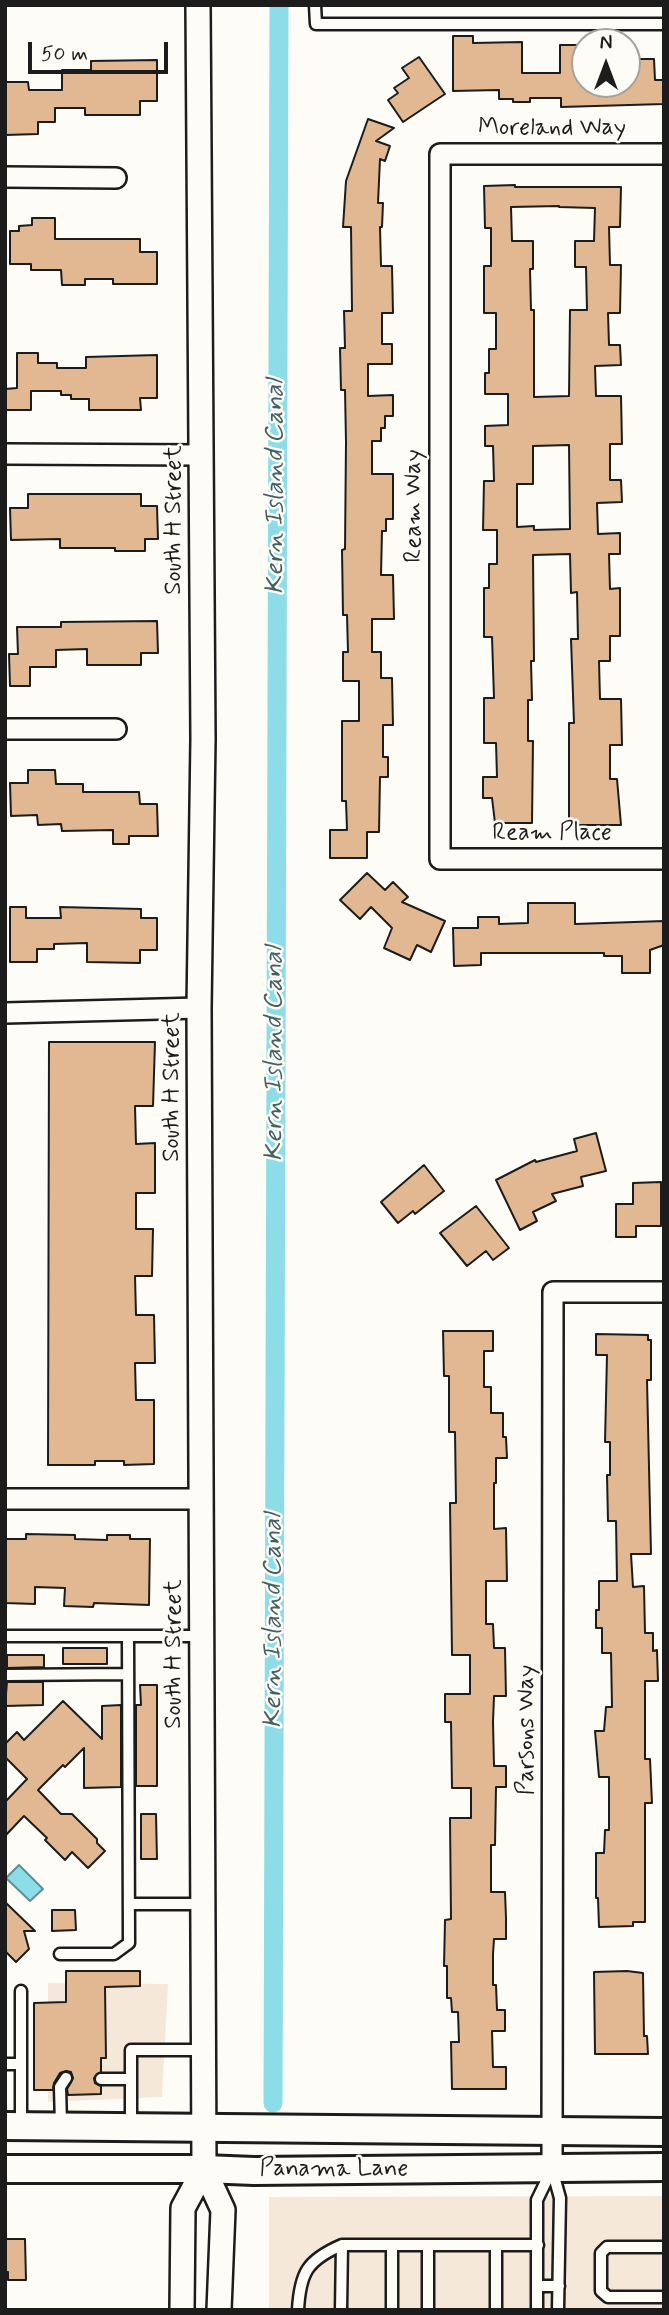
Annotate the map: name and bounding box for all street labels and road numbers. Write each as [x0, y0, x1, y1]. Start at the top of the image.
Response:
street label: Moreland Way [478, 115, 626, 143]
street label: South H Street [161, 445, 189, 595]
street label: Ream Way [401, 449, 429, 563]
street label: Ream Place [492, 820, 612, 848]
street label: South H Street [159, 1012, 187, 1162]
street label: South H Street [161, 1579, 189, 1729]
street label: Parsons Way [514, 1665, 542, 1795]
street label: Panama Lane [260, 2156, 408, 2184]

